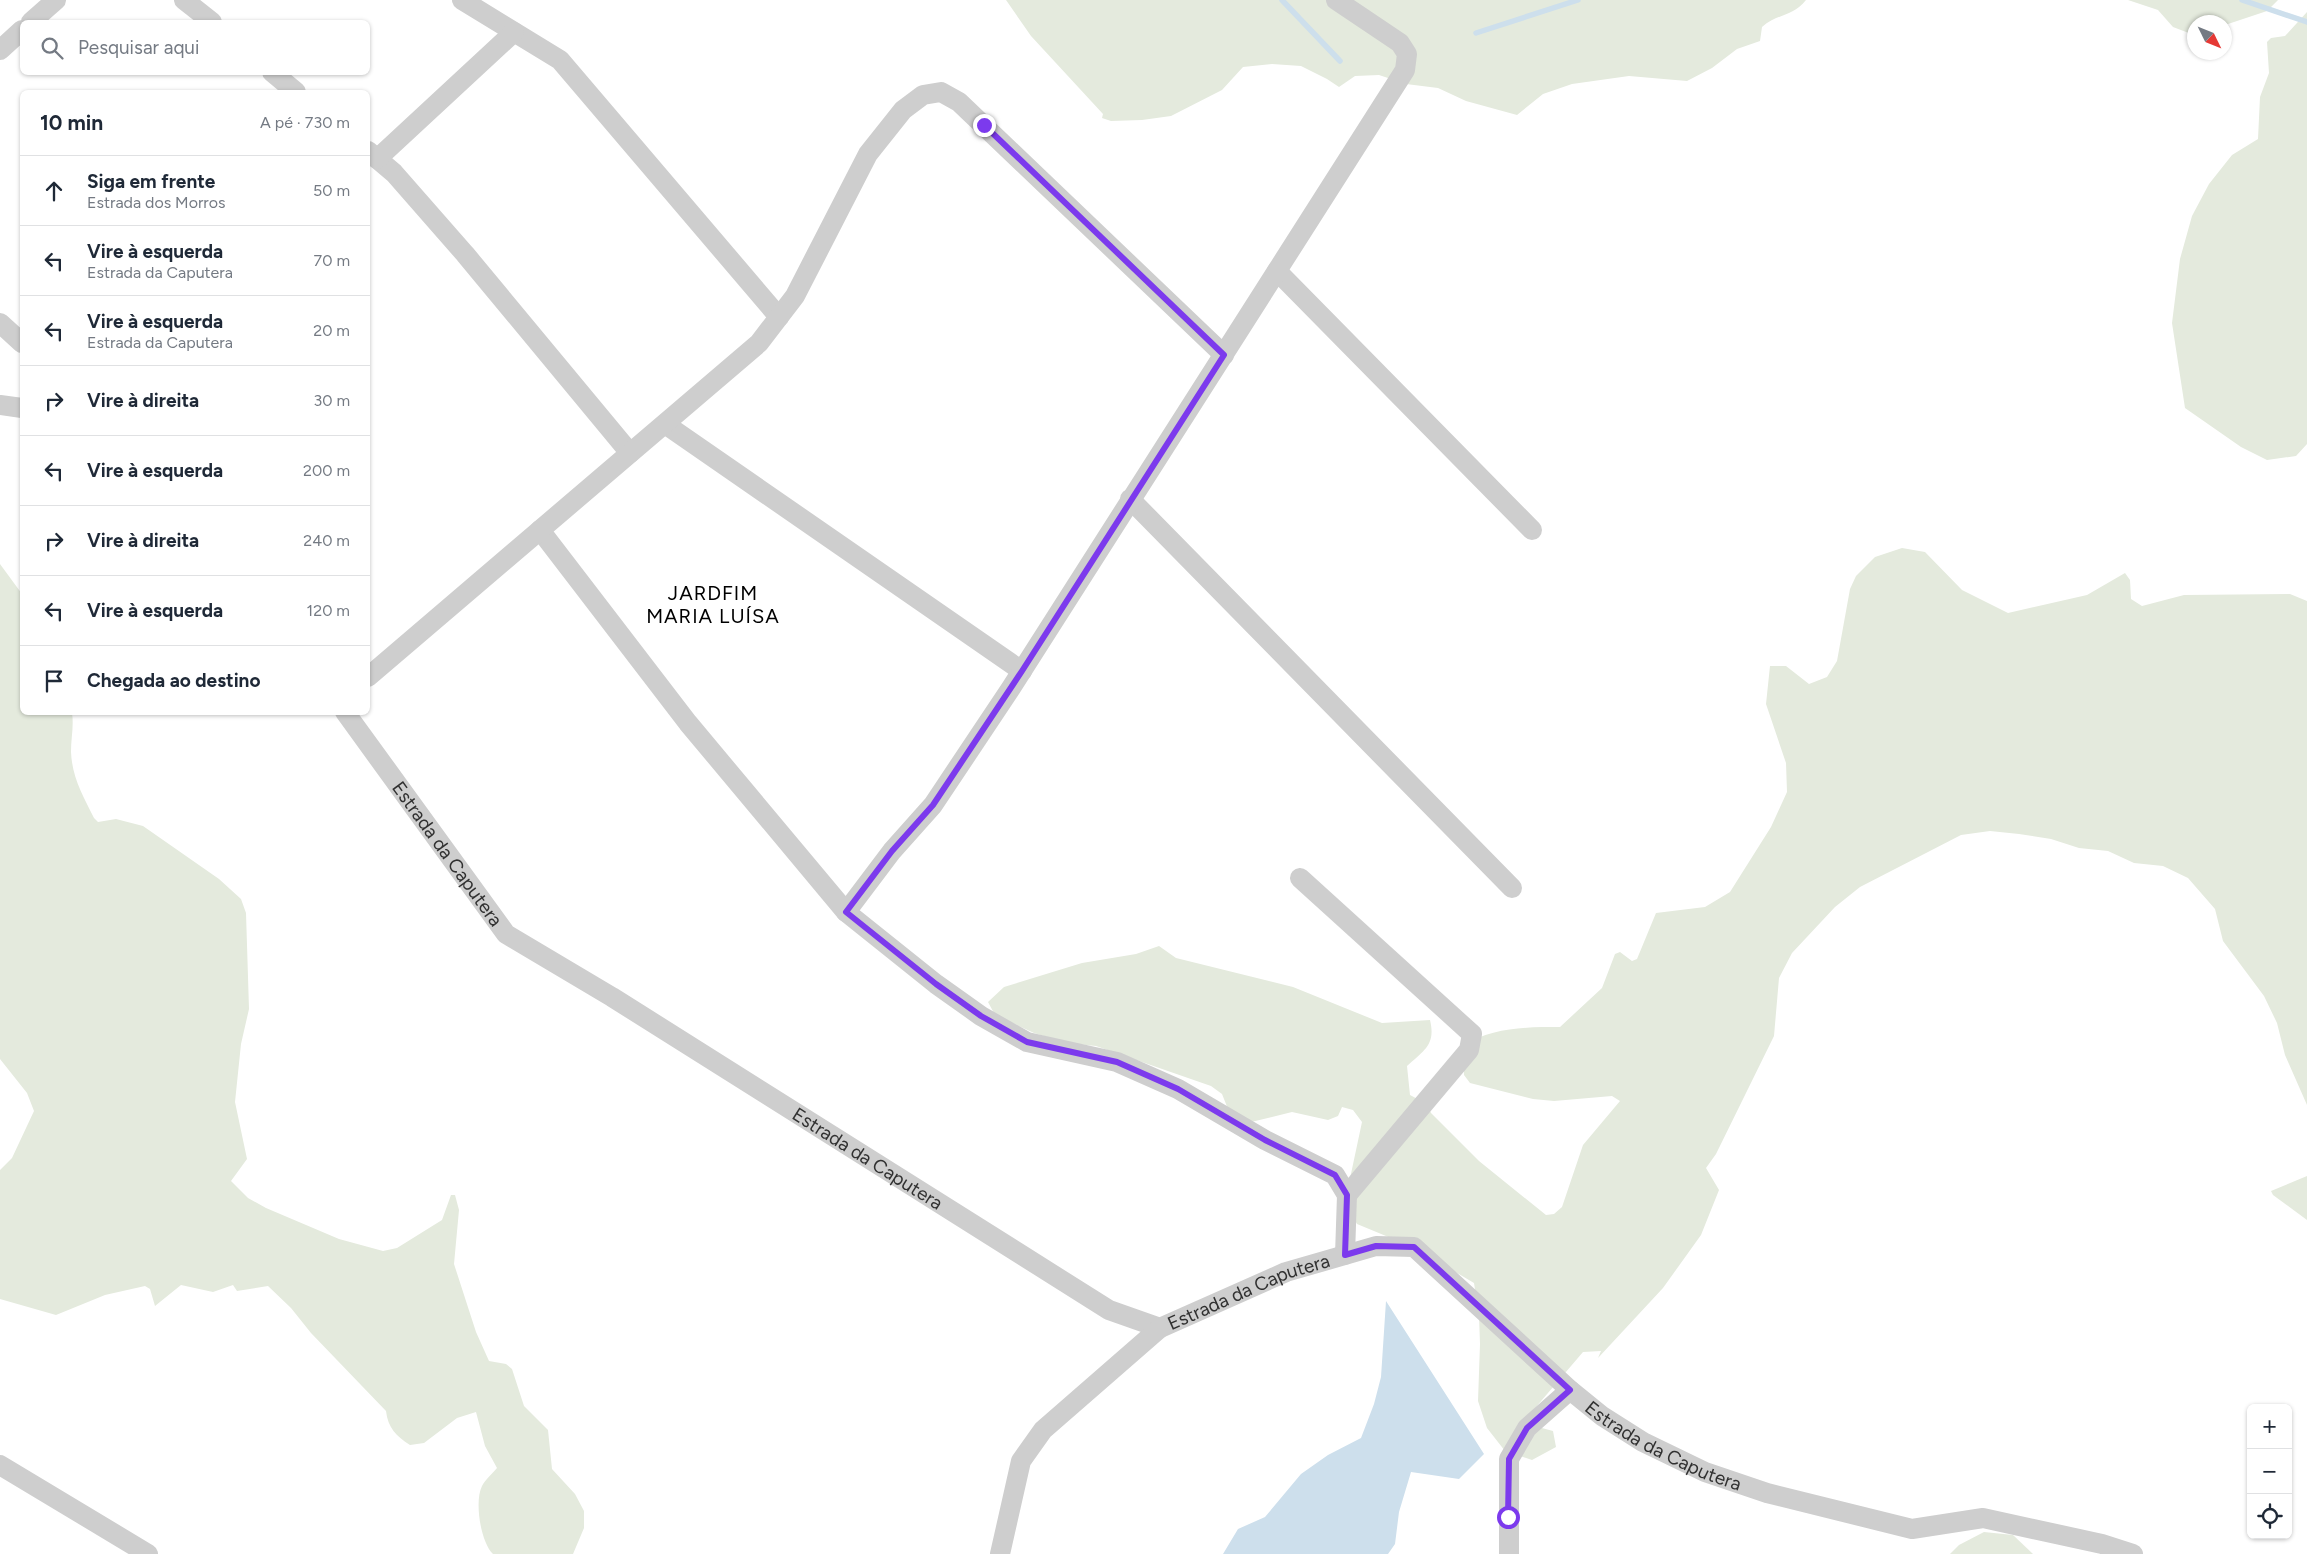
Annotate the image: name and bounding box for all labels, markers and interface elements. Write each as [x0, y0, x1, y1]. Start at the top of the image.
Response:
north arrow [2187, 15, 2232, 60]
search box [20, 20, 370, 75]
icon: search [38, 34, 66, 62]
text: Pesquisar aqui [78, 36, 199, 59]
text: 10 min [40, 110, 103, 135]
text: A pé · 730 m [260, 113, 350, 132]
route end [973, 114, 996, 137]
text: Siga em frente [87, 170, 215, 193]
icon: ahead [40, 177, 68, 205]
text: 50 m [313, 181, 350, 200]
text: Estrada dos Morros [87, 193, 225, 212]
text: Vire à esquerda [87, 240, 223, 263]
icon: left [40, 247, 68, 275]
text: 70 m [314, 251, 350, 270]
text: Estrada da Caputera [87, 263, 233, 282]
text: Vire à esquerda [87, 310, 223, 333]
icon: left [40, 317, 68, 345]
text: 20 m [313, 321, 350, 340]
text: Estrada da Caputera [87, 333, 233, 352]
icon: right [40, 387, 68, 415]
text: Vire à direita [87, 389, 199, 412]
text: 30 m [313, 391, 350, 410]
icon: left [40, 457, 68, 485]
text: Vire à esquerda [87, 459, 223, 482]
text: 200 m [303, 461, 350, 480]
icon: right [40, 527, 68, 555]
text: Vire à direita [87, 529, 199, 552]
text: 240 m [303, 531, 350, 550]
district label: JARDFIM MARIA LUÍSA [646, 581, 780, 628]
icon: left [40, 597, 68, 625]
text: Vire à esquerda [87, 599, 223, 622]
text: 120 m [307, 601, 350, 620]
icon: arrive [40, 667, 68, 695]
text: Chegada ao destino [87, 669, 260, 692]
street label: Estrada da Caputera [388, 777, 508, 931]
street label: Estrada da Caputera [788, 1102, 947, 1214]
street label: Estrada da Caputera [1164, 1249, 1332, 1335]
street label: Estrada da Caputera [1581, 1396, 1745, 1495]
map controls [2247, 1404, 2292, 1539]
button: + [2247, 1404, 2292, 1449]
button: − [2247, 1449, 2292, 1494]
button: locate [2247, 1494, 2292, 1539]
route start [1497, 1506, 1520, 1529]

